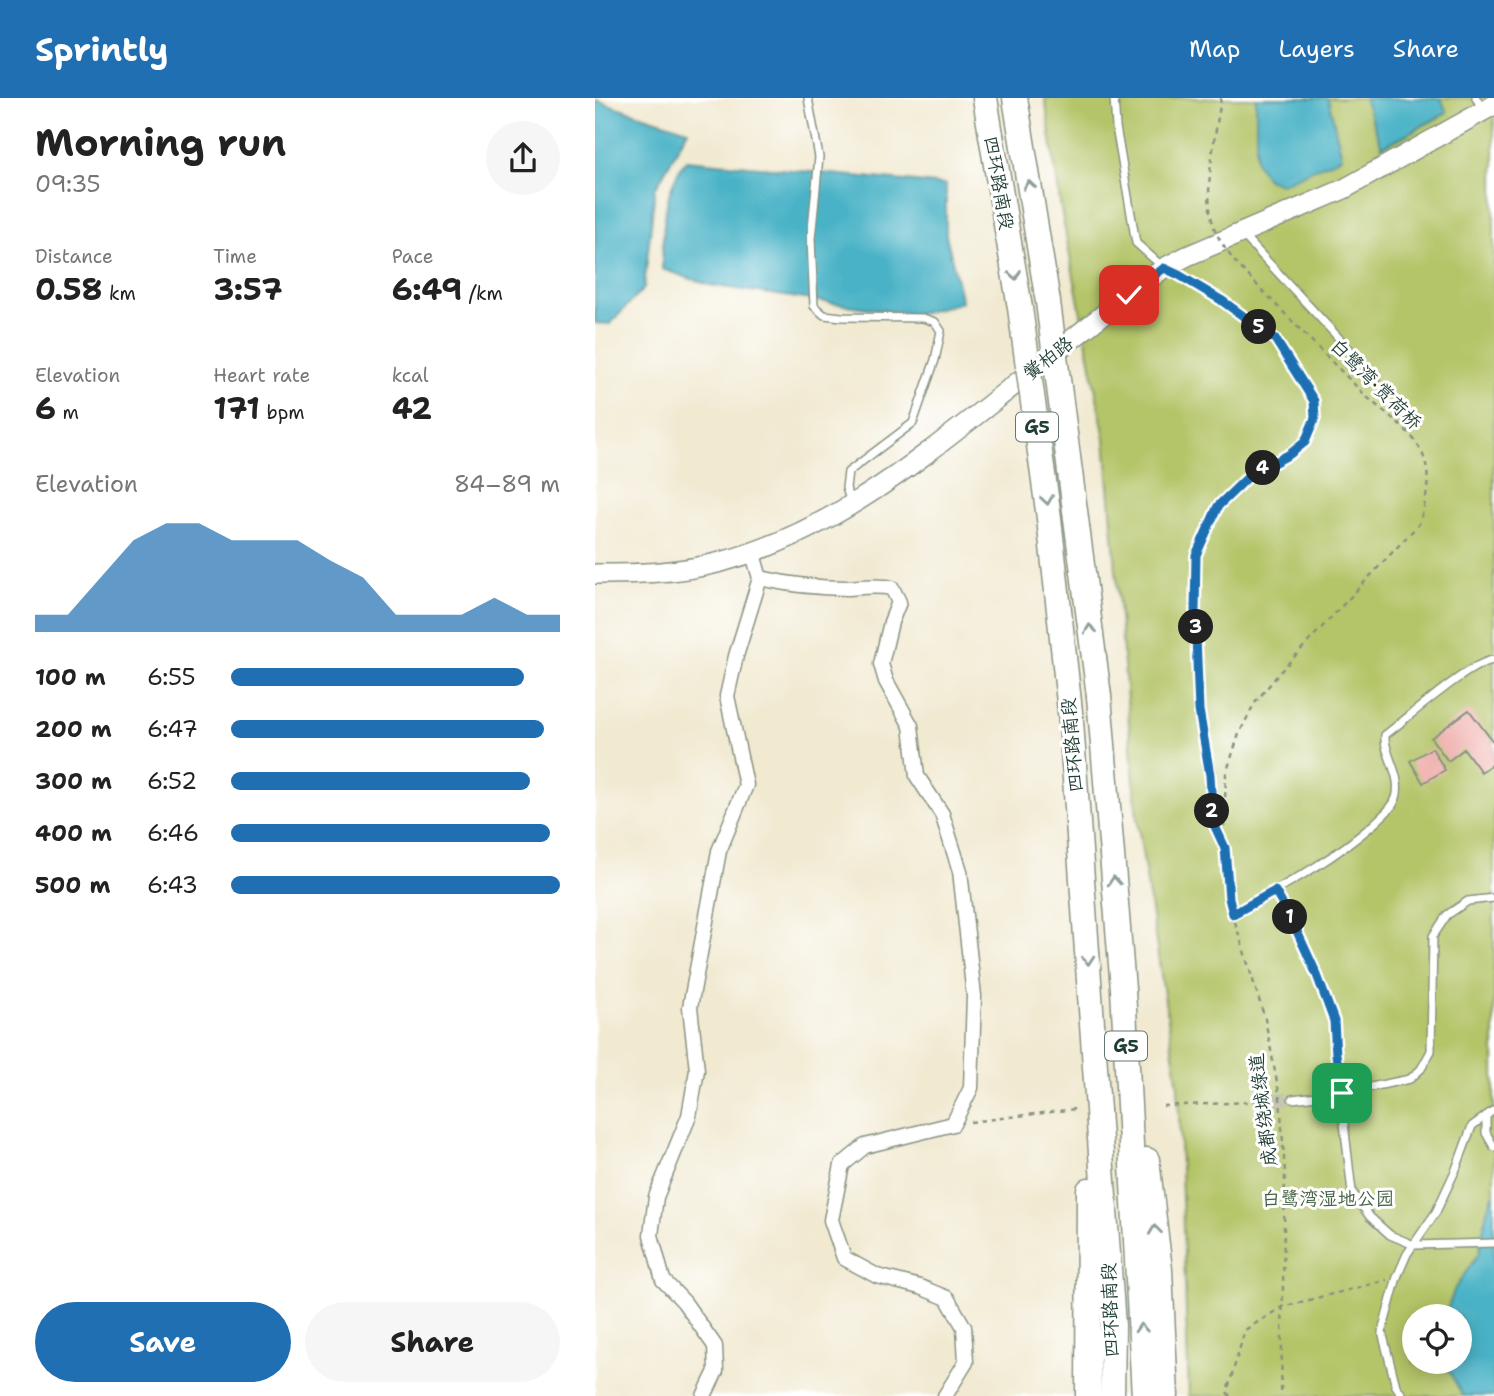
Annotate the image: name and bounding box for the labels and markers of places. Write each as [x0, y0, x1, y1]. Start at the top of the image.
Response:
pin [1099, 265, 1159, 325]
pin: 5 [1241, 310, 1277, 344]
pin: 4 [1245, 450, 1281, 486]
pin: 3 [1179, 610, 1213, 644]
pin: 2 [1195, 794, 1229, 828]
pin: 1 [1273, 900, 1307, 934]
pin [1312, 1063, 1372, 1123]

